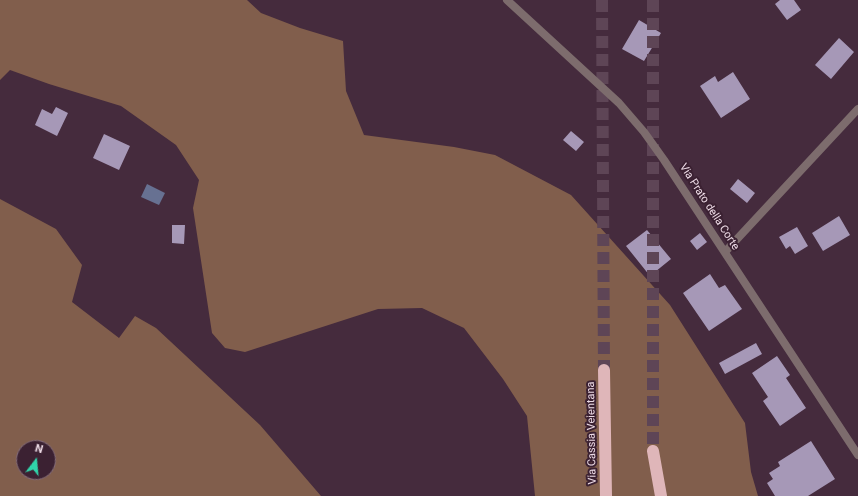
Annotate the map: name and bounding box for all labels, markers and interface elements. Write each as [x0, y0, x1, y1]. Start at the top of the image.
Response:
street label: Via Prato della Corte [676, 161, 742, 253]
street label: Via Cassia Veientana [585, 381, 599, 485]
north arrow [16, 440, 56, 480]
text: N [34, 442, 45, 456]

